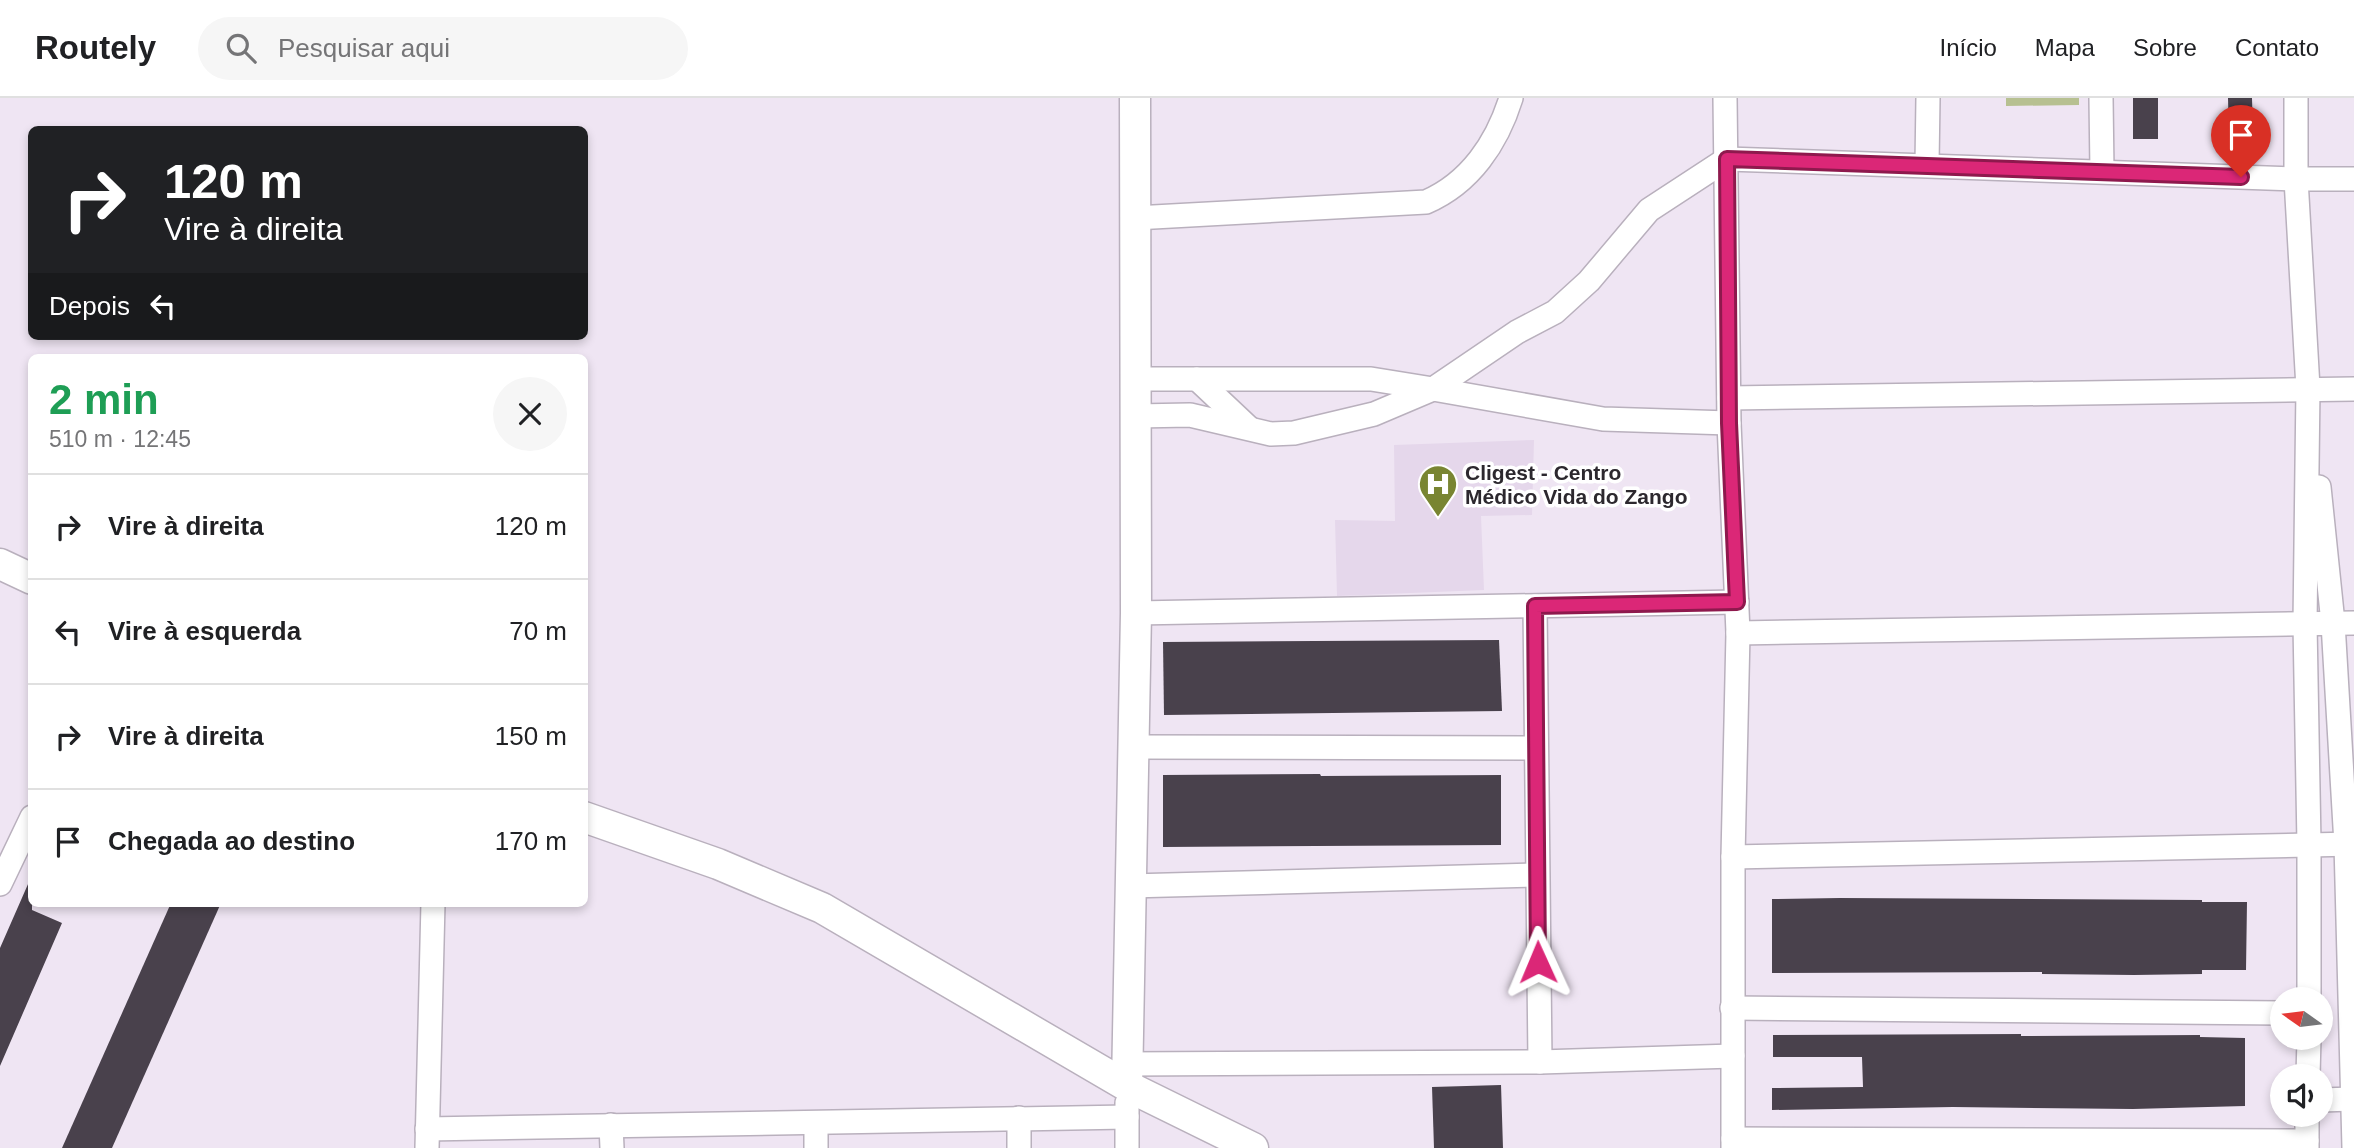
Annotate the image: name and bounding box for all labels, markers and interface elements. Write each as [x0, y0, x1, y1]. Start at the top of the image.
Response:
search box [198, 17, 688, 80]
text: Routely [35, 29, 156, 66]
icon: search [222, 29, 260, 67]
text: Pesquisar aqui [278, 33, 450, 63]
text: Início [1939, 34, 1997, 61]
text: Mapa [2035, 34, 2095, 61]
text: Sobre [2133, 34, 2197, 61]
text: Contato [2235, 34, 2319, 61]
pin [2211, 105, 2271, 177]
icon: arrive [2222, 116, 2260, 154]
icon: right [49, 154, 140, 245]
text: 120 m [164, 154, 303, 208]
text: Vire à direita [164, 211, 343, 247]
icon: left [144, 287, 182, 325]
text: Depois [49, 291, 130, 321]
text: 2 min [49, 376, 159, 423]
button: close [493, 377, 567, 451]
text: 510 m · 12:45 [49, 426, 191, 452]
place label: Cligest - Centro Médico Vida do Zango [1465, 461, 1687, 508]
hospital icon: Cligest - Centro Médico Vida do Zango [1417, 463, 1459, 518]
icon: right [49, 508, 87, 546]
text: Vire à direita [108, 511, 264, 541]
text: 120 m [495, 511, 567, 541]
icon: left [49, 613, 87, 651]
text: Vire à esquerda [108, 616, 301, 646]
text: 70 m [509, 616, 567, 646]
icon: right [49, 718, 87, 756]
text: Vire à direita [108, 721, 264, 751]
text: 150 m [495, 721, 567, 751]
icon: arrive [49, 823, 87, 861]
text: Chegada ao destino [108, 826, 355, 856]
text: 170 m [495, 826, 567, 856]
position arrow [1501, 925, 1575, 999]
north arrow [2270, 987, 2333, 1050]
map controls [2270, 987, 2333, 1127]
button: sound [2270, 1064, 2333, 1127]

